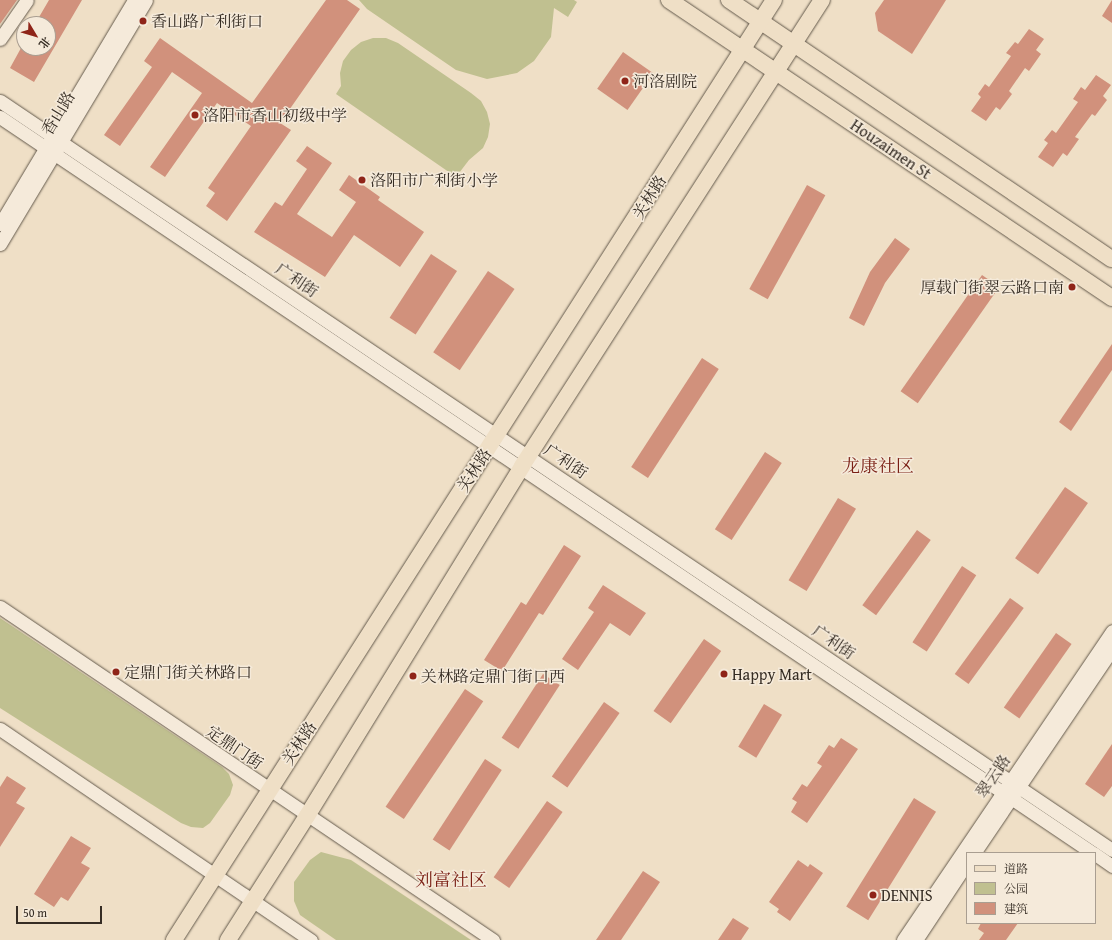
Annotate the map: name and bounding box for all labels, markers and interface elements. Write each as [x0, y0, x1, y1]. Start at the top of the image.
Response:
place label: 香山路广利街口 [151, 11, 263, 31]
north arrow [16, 16, 56, 56]
marker: 香山路广利街口 [138, 16, 148, 26]
text: 北 [35, 34, 54, 52]
place label: 河洛剧院 [633, 71, 697, 91]
marker: 河洛剧院 [620, 76, 630, 86]
street label: 香山路 [37, 87, 79, 139]
place label: 洛阳市香山初级中学 [203, 105, 347, 125]
marker: 洛阳市香山初级中学 [190, 110, 200, 120]
street label: Houzaimen St [847, 115, 935, 183]
place label: 洛阳市广利街小学 [370, 170, 498, 190]
street label: 关林路 [628, 172, 670, 222]
marker: 洛阳市广利街小学 [357, 175, 367, 185]
street label: 广利街 [272, 259, 322, 301]
place label: 厚载门街翠云路口南 [920, 277, 1064, 297]
marker: 厚载门街翠云路口南 [1067, 282, 1077, 292]
street label: 广利街 [541, 440, 591, 482]
street label: 关林路 [453, 445, 495, 495]
district label: 龙康社区 [842, 455, 914, 477]
street label: 广利街 [809, 621, 859, 663]
place label: 定鼎门街关林路口 [124, 662, 252, 682]
place label: Happy Mart [732, 664, 812, 684]
place label: 关林路定鼎门街口西 [421, 666, 565, 686]
marker: 定鼎门街关林路口 [111, 667, 121, 677]
marker: Happy Mart [719, 669, 729, 679]
marker: 关林路定鼎门街口西 [408, 671, 418, 681]
street label: 关林路 [278, 718, 320, 768]
street label: 定鼎门街 [203, 721, 267, 773]
street label: 翠云路 [972, 751, 1014, 801]
legend [966, 852, 1096, 924]
text: 道路 [1004, 860, 1028, 877]
district label: 刘富社区 [415, 869, 487, 891]
text: 公园 [1004, 880, 1028, 897]
place label: DENNIS [881, 885, 932, 905]
marker: DENNIS [868, 890, 878, 900]
scale bar [18, 898, 104, 924]
text: 建筑 [1004, 900, 1028, 917]
text: 50 m [23, 904, 47, 921]

